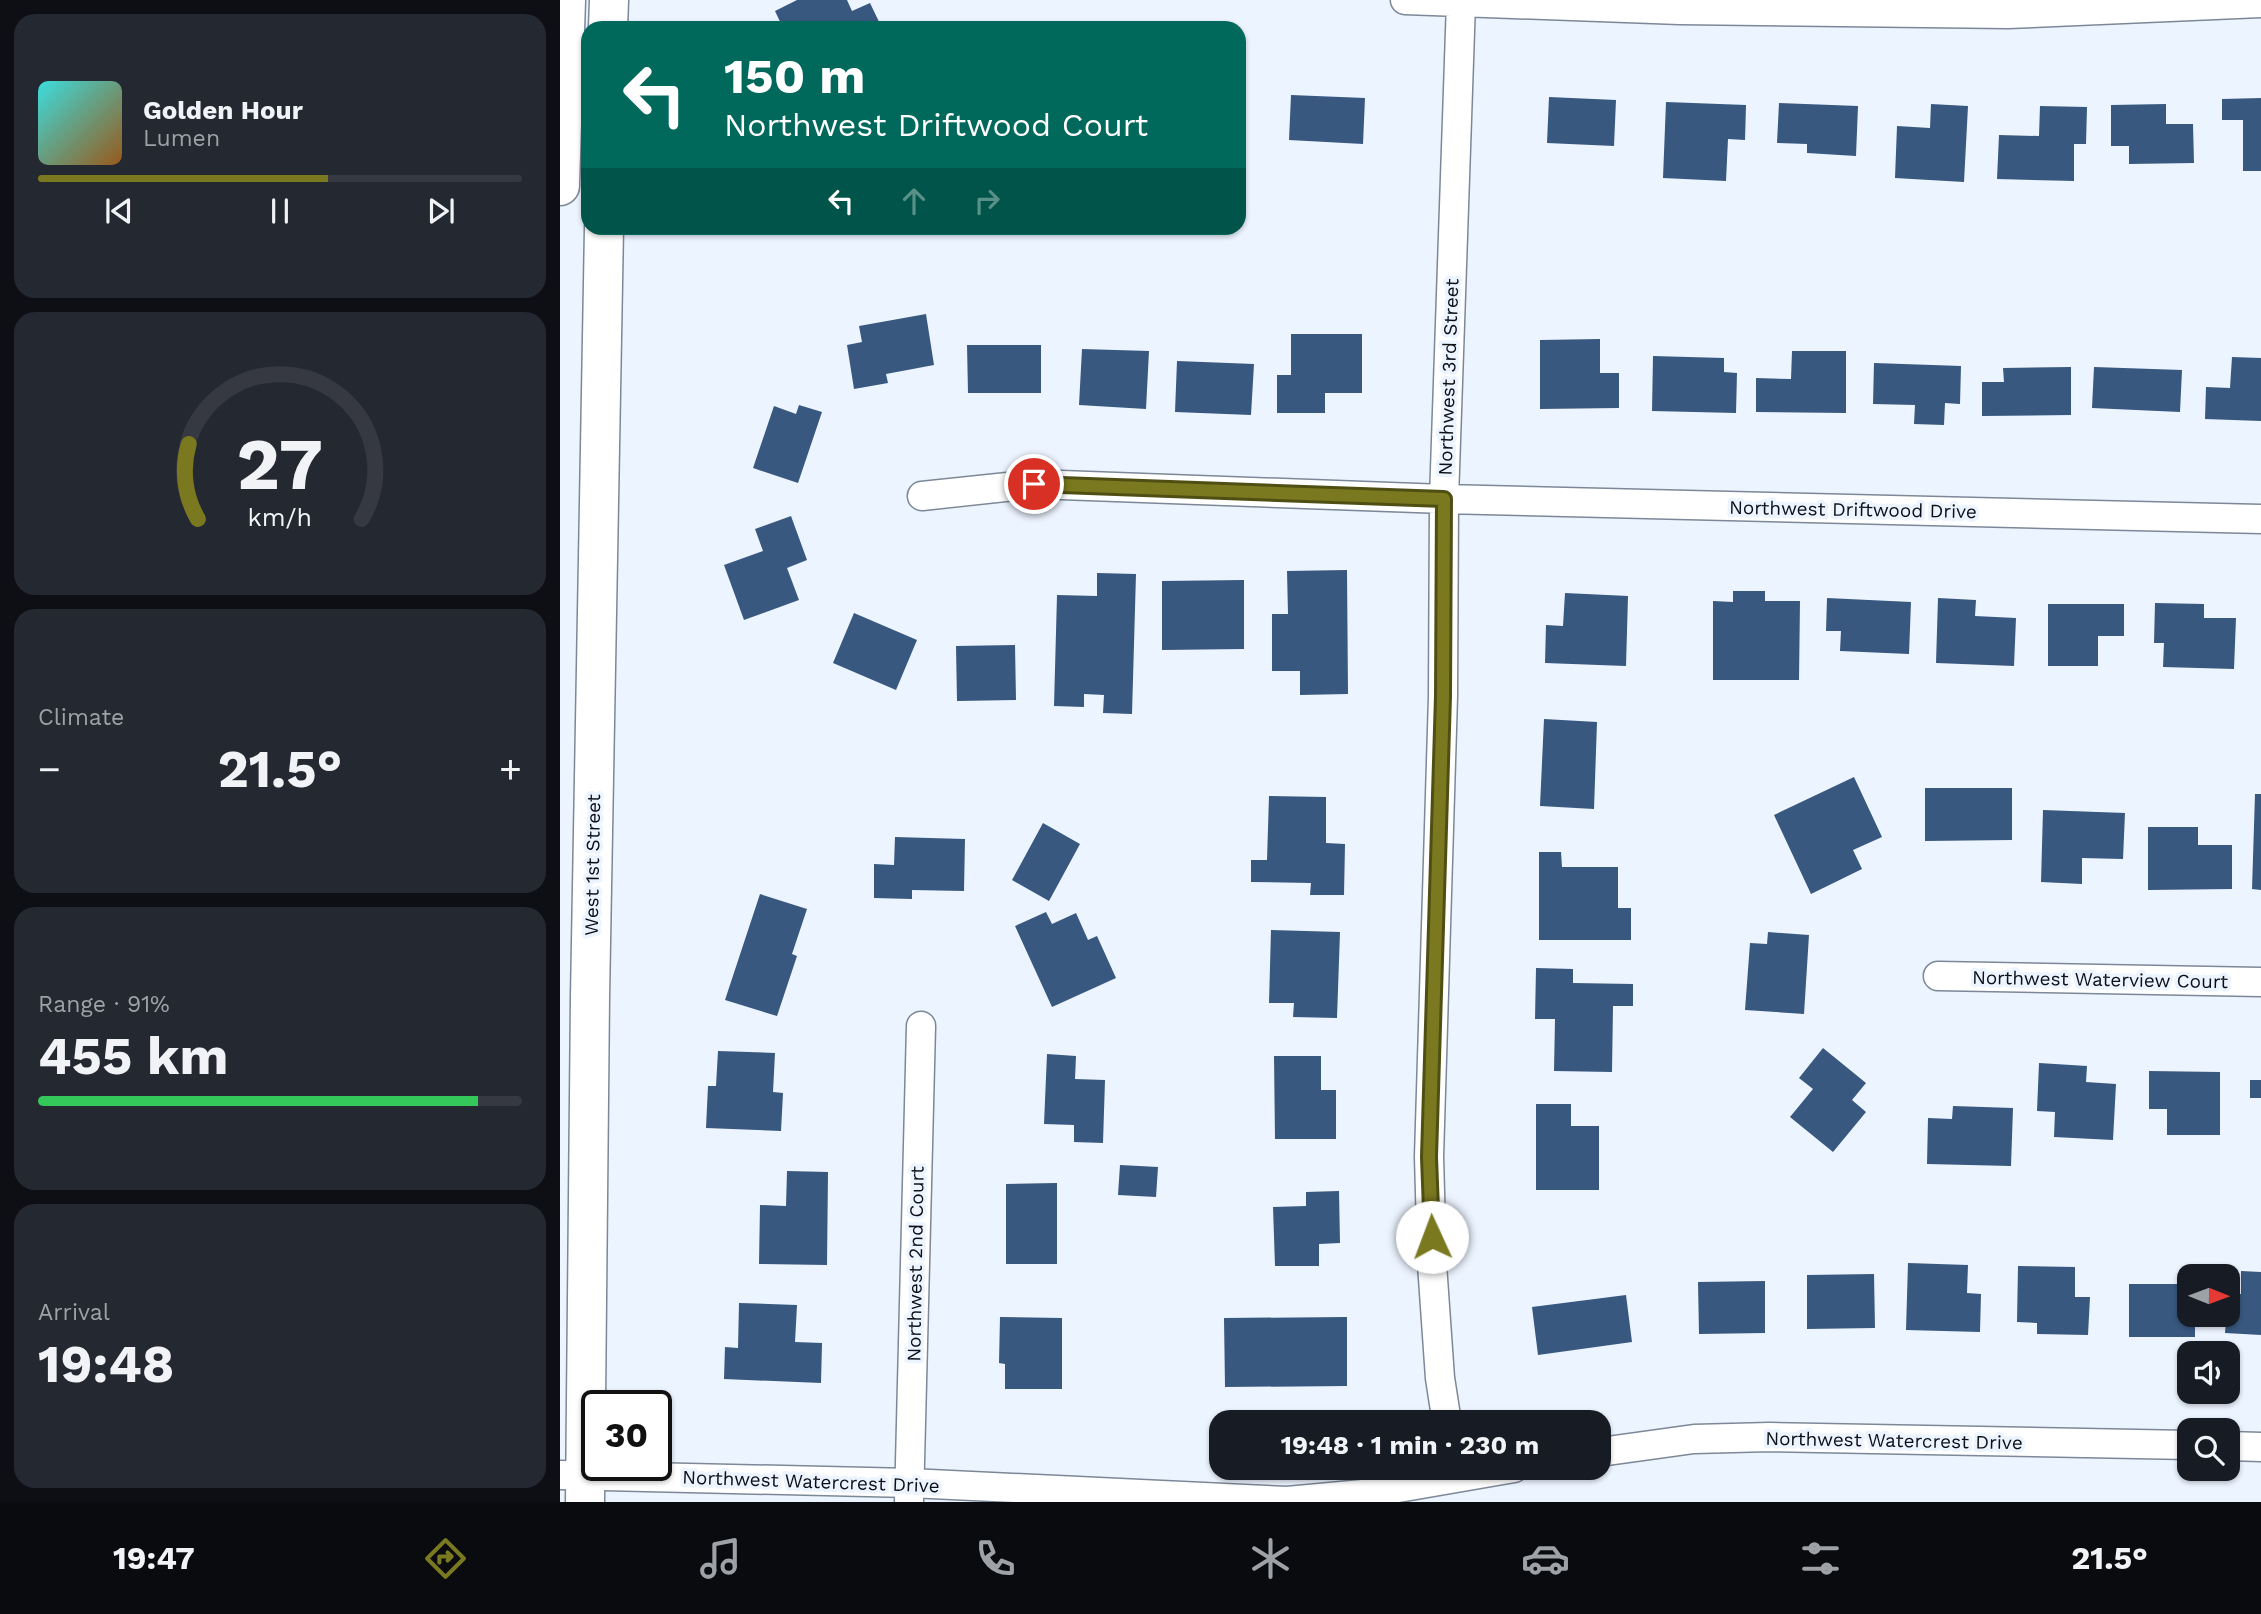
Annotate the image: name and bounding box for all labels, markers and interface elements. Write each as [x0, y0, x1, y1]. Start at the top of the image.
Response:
text: 150 m [724, 47, 865, 105]
icon: left [609, 49, 700, 140]
text: Golden Hour [143, 95, 303, 125]
text: Northwest Driftwood Court [724, 106, 1148, 144]
text: Lumen [143, 125, 220, 152]
icon: left [822, 182, 860, 220]
icon: ahead [895, 182, 933, 220]
icon: right [968, 182, 1006, 220]
icon: previous [100, 192, 138, 230]
icon: pause [261, 192, 299, 230]
icon: next [422, 192, 460, 230]
street label: Northwest 3rd Street [1434, 278, 1463, 476]
text: 27 [237, 422, 323, 508]
pin [1004, 454, 1064, 514]
icon: arrive [1015, 465, 1053, 503]
street label: Northwest Driftwood Drive [1729, 496, 1977, 523]
text: km/h [248, 503, 312, 532]
text: Climate [38, 704, 124, 731]
text: 21.5° [218, 739, 342, 800]
text: − [38, 747, 61, 791]
text: + [499, 747, 522, 791]
street label: West 1st Street [580, 794, 605, 936]
street label: Northwest Waterview Court [1972, 966, 2228, 993]
text: Range · 91% [38, 991, 170, 1018]
text: 455 km [38, 1026, 228, 1087]
street label: Northwest 2nd Court [902, 1166, 929, 1362]
position arrow [1395, 1200, 1469, 1274]
north arrow [2177, 1264, 2240, 1326]
map controls [2177, 1264, 2240, 1481]
text: Arrival [38, 1299, 110, 1326]
text: 19:48 [38, 1334, 174, 1395]
button: sound [2177, 1341, 2240, 1404]
speed limit sign: 30 [581, 1390, 672, 1481]
button: search [2177, 1418, 2240, 1481]
street label: Northwest Watercrest Drive [1765, 1427, 2023, 1454]
text: 19:48 · 1 min · 230 m [1281, 1430, 1539, 1460]
street label: Northwest Watercrest Drive [682, 1466, 940, 1497]
icon: directions [421, 1534, 470, 1583]
icon: music [696, 1534, 745, 1583]
icon: phone [971, 1534, 1020, 1583]
icon: climate [1246, 1534, 1295, 1583]
icon: car [1521, 1534, 1570, 1583]
icon: filters [1796, 1534, 1845, 1583]
text: 19:47 [113, 1539, 195, 1577]
text: 21.5° [2071, 1539, 2148, 1577]

